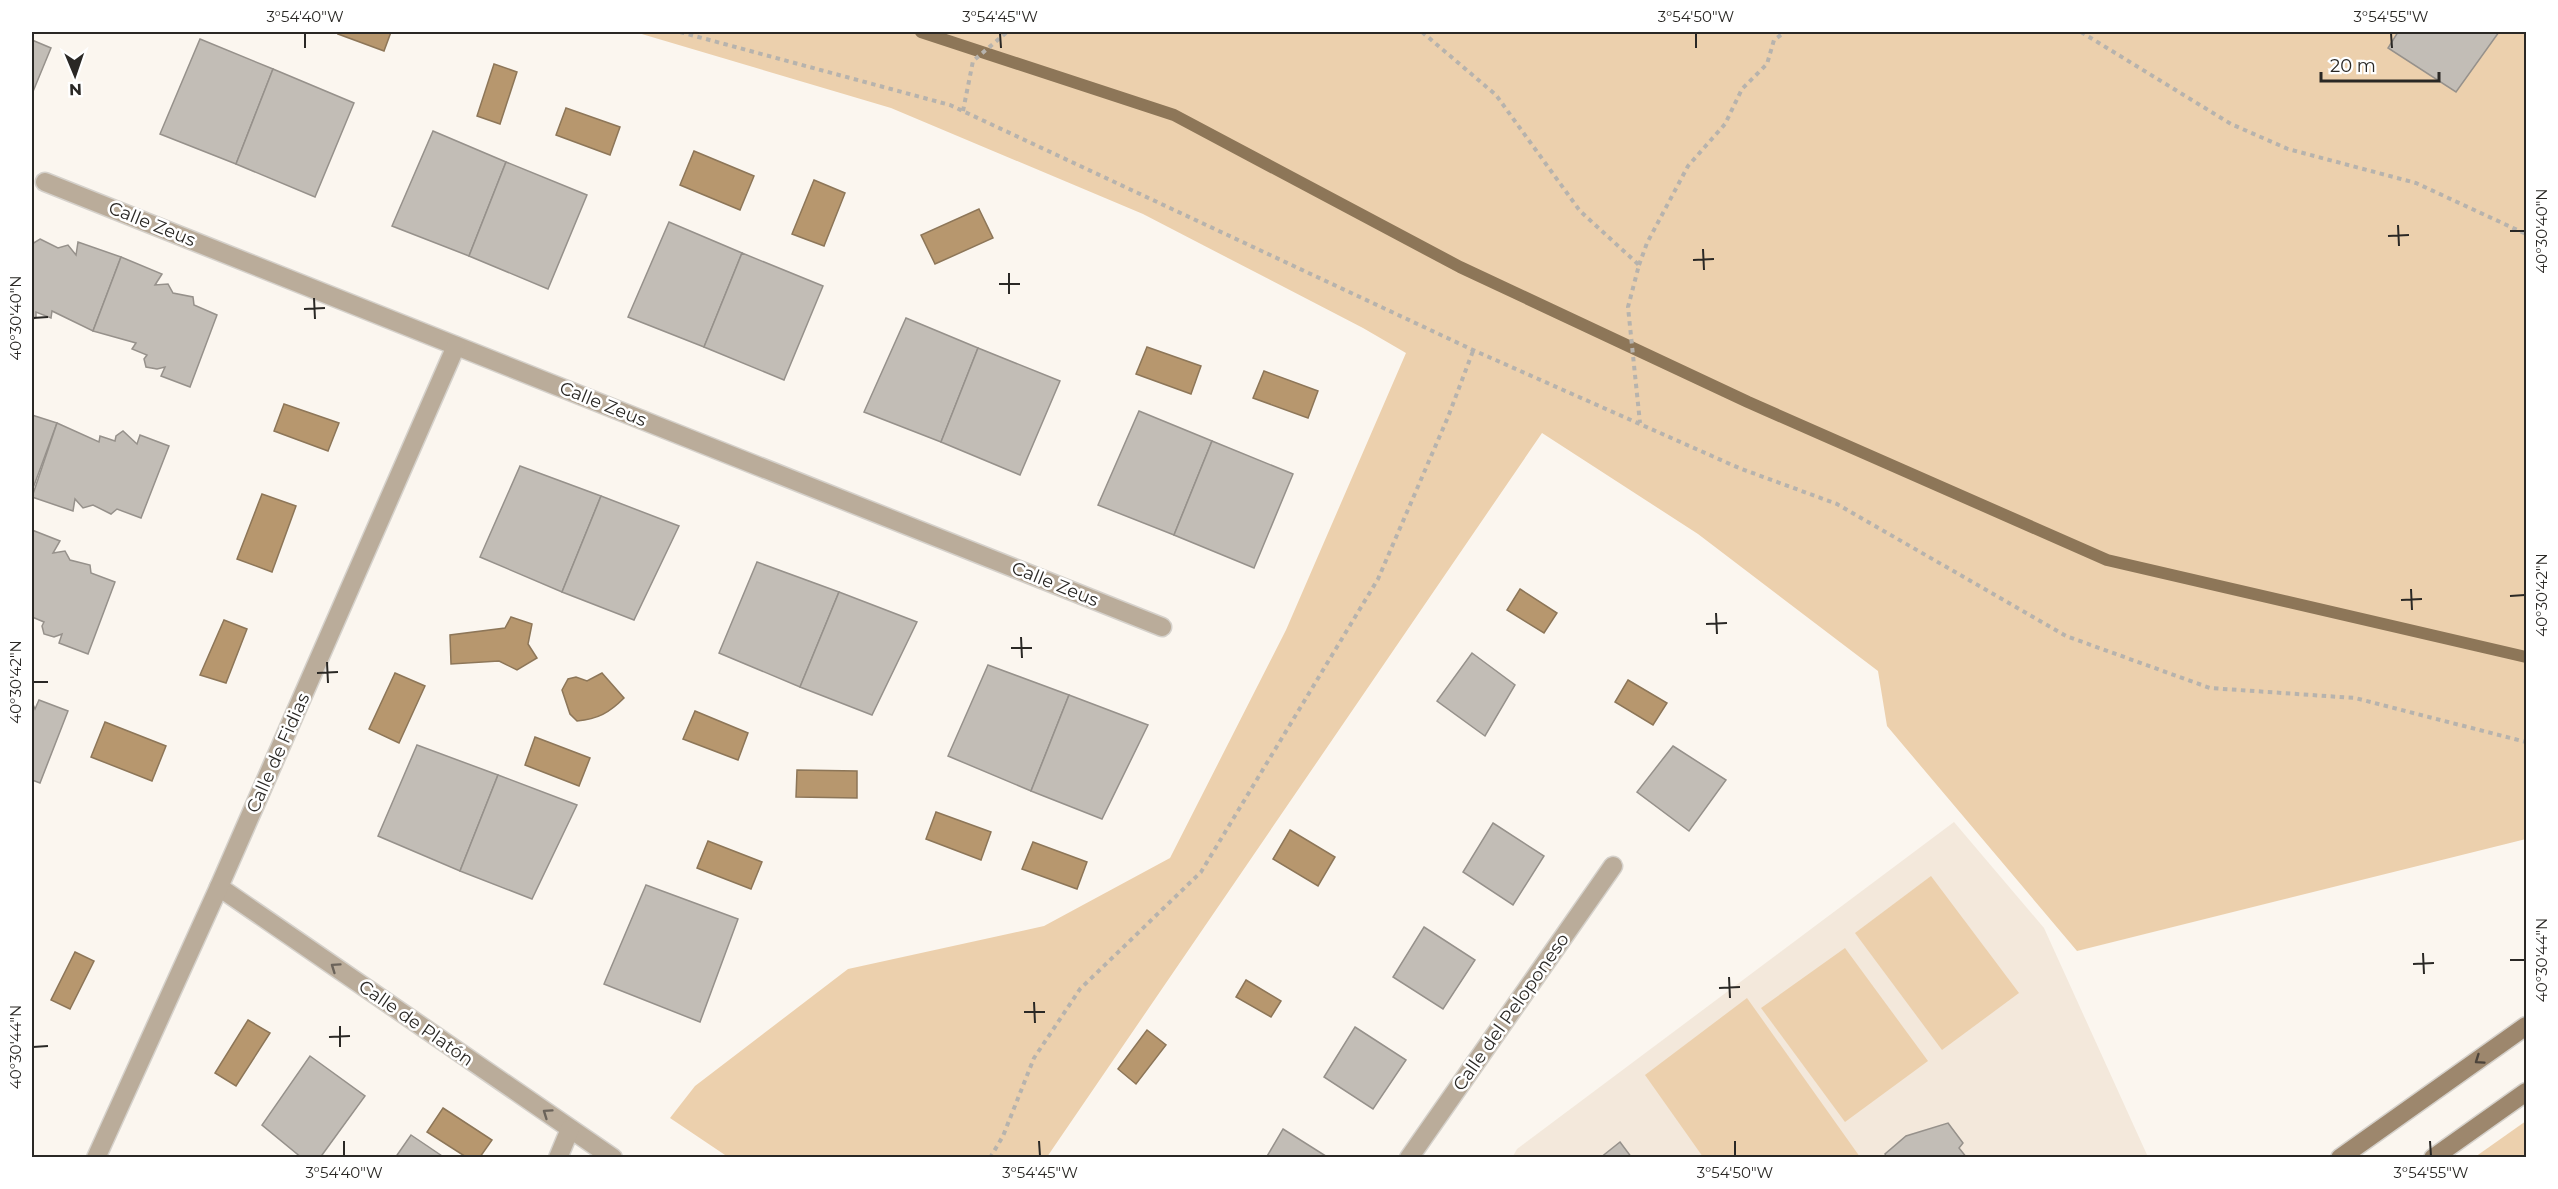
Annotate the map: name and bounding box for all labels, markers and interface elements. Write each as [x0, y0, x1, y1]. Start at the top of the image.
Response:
text: 3°54'40"W [266, 7, 344, 26]
text: 3°54'45"W [962, 7, 1038, 26]
text: 3°54'50"W [1658, 7, 1735, 26]
text: 3°54'55"W [2354, 7, 2429, 26]
north arrow [45, 45, 105, 105]
scale bar [2321, 45, 2440, 83]
text: 20 m [2330, 55, 2376, 77]
text: N [69, 80, 82, 99]
text: 40°30'40"N [2532, 188, 2551, 274]
street label: Calle Zeus [105, 197, 199, 251]
text: 40°30'40"N [6, 275, 25, 361]
street label: Calle Zeus [556, 377, 650, 431]
text: 40°30'42"N [2532, 553, 2551, 637]
street label: Calle Zeus [1008, 557, 1102, 611]
text: 40°30'42"N [6, 640, 25, 724]
street label: Calle de Fidias [242, 689, 314, 816]
text: 40°30'44"N [2532, 918, 2551, 1002]
street label: Calle del Peloponeso [1448, 929, 1574, 1095]
one-way arrow [330, 963, 341, 974]
street label: Calle de Platón [354, 975, 478, 1071]
text: 40°30'44"N [6, 1005, 25, 1089]
one-way arrow [2474, 1053, 2485, 1064]
one-way arrow [543, 1109, 554, 1120]
text: 3°54'40"W [305, 1163, 383, 1182]
text: 3°54'45"W [1002, 1163, 1078, 1182]
text: 3°54'50"W [1697, 1163, 1774, 1182]
text: 3°54'55"W [2394, 1163, 2469, 1182]

